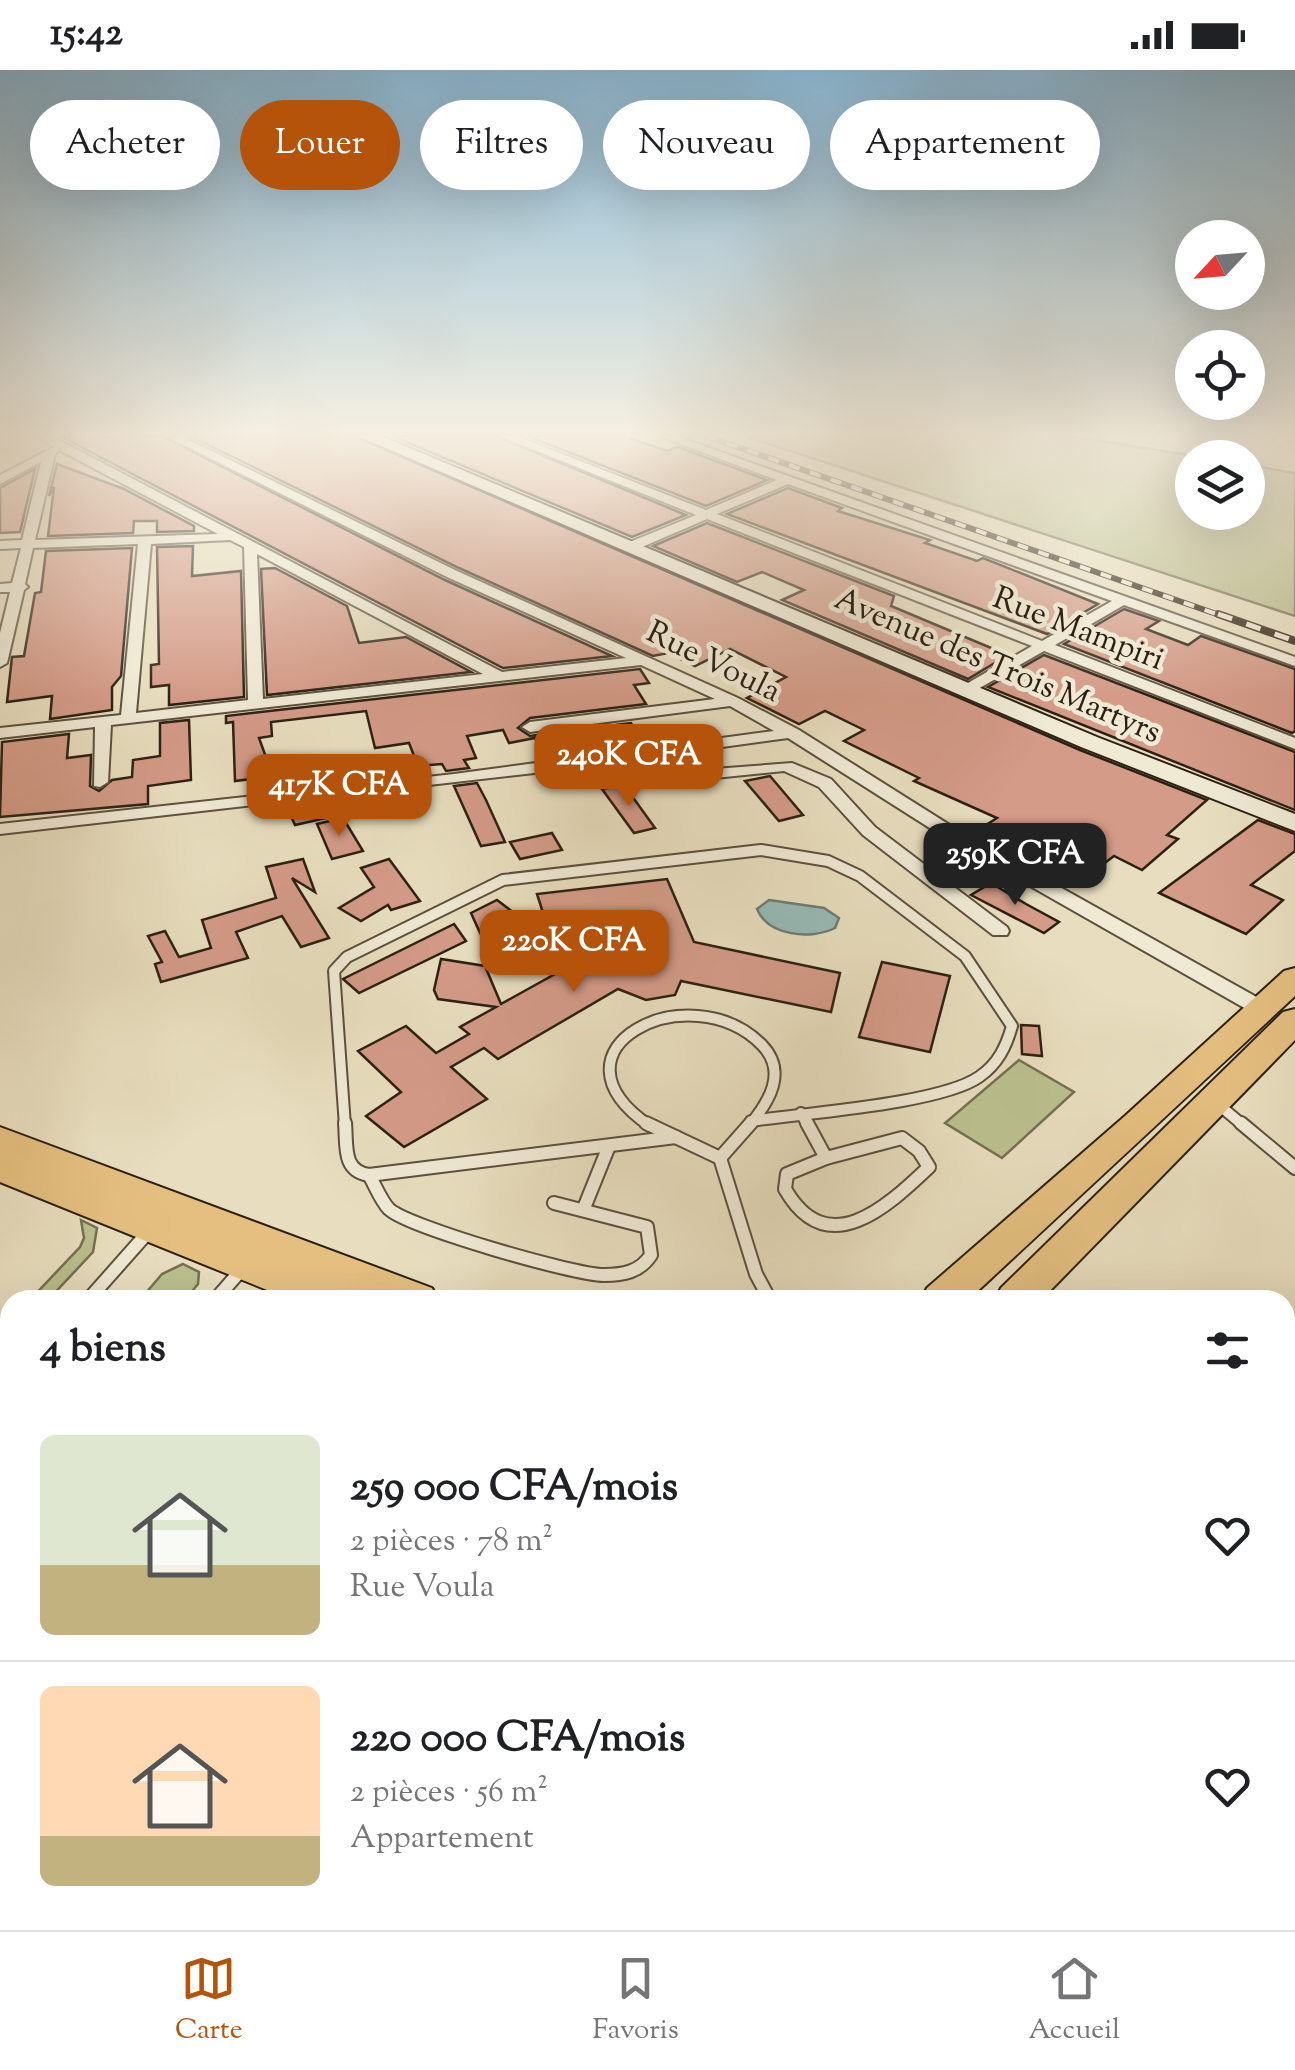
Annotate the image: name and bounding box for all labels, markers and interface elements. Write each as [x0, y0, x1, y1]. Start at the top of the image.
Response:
text: 15:42 [50, 8, 123, 62]
chip: Acheter [30, 100, 220, 190]
chip: Louer [240, 100, 400, 190]
chip: Filtres [420, 100, 583, 190]
chip: Nouveau [603, 100, 810, 190]
chip: Appartement [830, 100, 1100, 190]
north arrow [1175, 220, 1265, 310]
map controls [1175, 220, 1265, 530]
button: locate [1175, 330, 1265, 420]
button: layers [1175, 440, 1265, 530]
street label: Rue Mampiri [986, 576, 1170, 684]
street label: Avenue des Trois Martyrs [827, 577, 1167, 757]
street label: Rue Voula [638, 611, 788, 715]
pin: 240K CFA [526, 724, 732, 809]
text: 240K CFA [556, 733, 702, 779]
pin: 417K CFA [236, 754, 442, 839]
text: 417K CFA [269, 763, 409, 809]
pin: 259K CFA [912, 823, 1118, 908]
text: 259K CFA [945, 832, 1085, 878]
pin: 220K CFA [471, 910, 677, 995]
text: 220K CFA [502, 919, 646, 965]
text: 4 biens [40, 1320, 166, 1380]
icon: filters [1200, 1323, 1255, 1378]
text: 259 000 CFA/mois [350, 1459, 678, 1519]
icon: home [120, 1475, 240, 1595]
icon: heart [1200, 1508, 1255, 1563]
text: 2 pièces · 78 m² [350, 1519, 553, 1565]
text: Rue Voula [350, 1565, 495, 1611]
text: 220 000 CFA/mois [350, 1710, 685, 1770]
icon: home [120, 1726, 240, 1846]
icon: heart [1200, 1759, 1255, 1814]
text: 2 pièces · 56 m² [350, 1770, 548, 1816]
text: Appartement [350, 1816, 534, 1862]
tab: Carte [175, 1951, 243, 2051]
tab: Favoris [592, 1951, 679, 2051]
tab: Accueil [1028, 1951, 1120, 2051]

